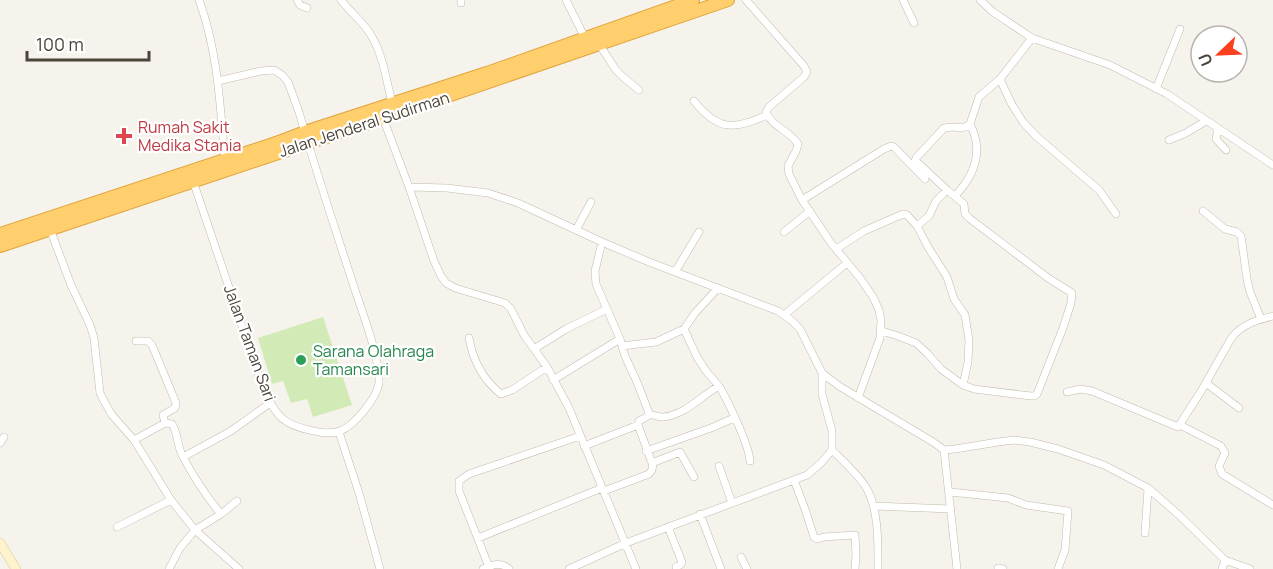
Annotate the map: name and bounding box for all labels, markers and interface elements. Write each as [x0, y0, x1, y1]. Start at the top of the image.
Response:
scale bar [27, 24, 148, 62]
north arrow [1189, 24, 1249, 84]
text: 100 m [36, 32, 84, 56]
text: U [1193, 50, 1218, 69]
street label: Jalan Jenderal Sudirman [276, 86, 452, 162]
place label: Rumah Sakit Medika Stania [138, 116, 241, 156]
marker: Rumah Sakit Medika Stania [115, 127, 133, 145]
street label: Jalan Taman Sari [219, 282, 281, 404]
place label: Sarana Olahraga Tamansari [313, 340, 434, 380]
marker: Sarana Olahraga Tamansari [294, 353, 308, 367]

